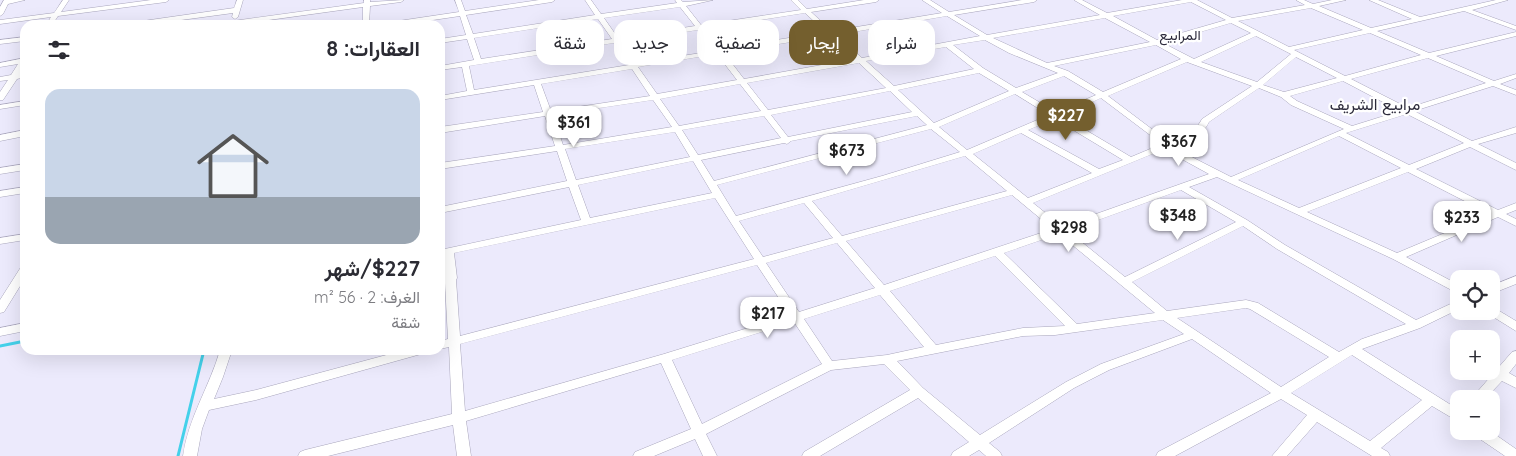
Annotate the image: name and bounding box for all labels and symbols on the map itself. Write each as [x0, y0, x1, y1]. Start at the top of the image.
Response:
district label: المرابيع [1159, 26, 1201, 46]
district label: مرابيع الشريف [1330, 94, 1420, 116]
pin: $227 [1036, 98, 1096, 141]
pin: $361 [544, 106, 604, 148]
pin: $367 [1149, 124, 1209, 167]
pin: $673 [817, 134, 877, 176]
pin: $348 [1148, 198, 1208, 241]
pin: $233 [1432, 200, 1492, 243]
pin: $298 [1039, 210, 1099, 253]
pin: $217 [738, 296, 798, 339]

